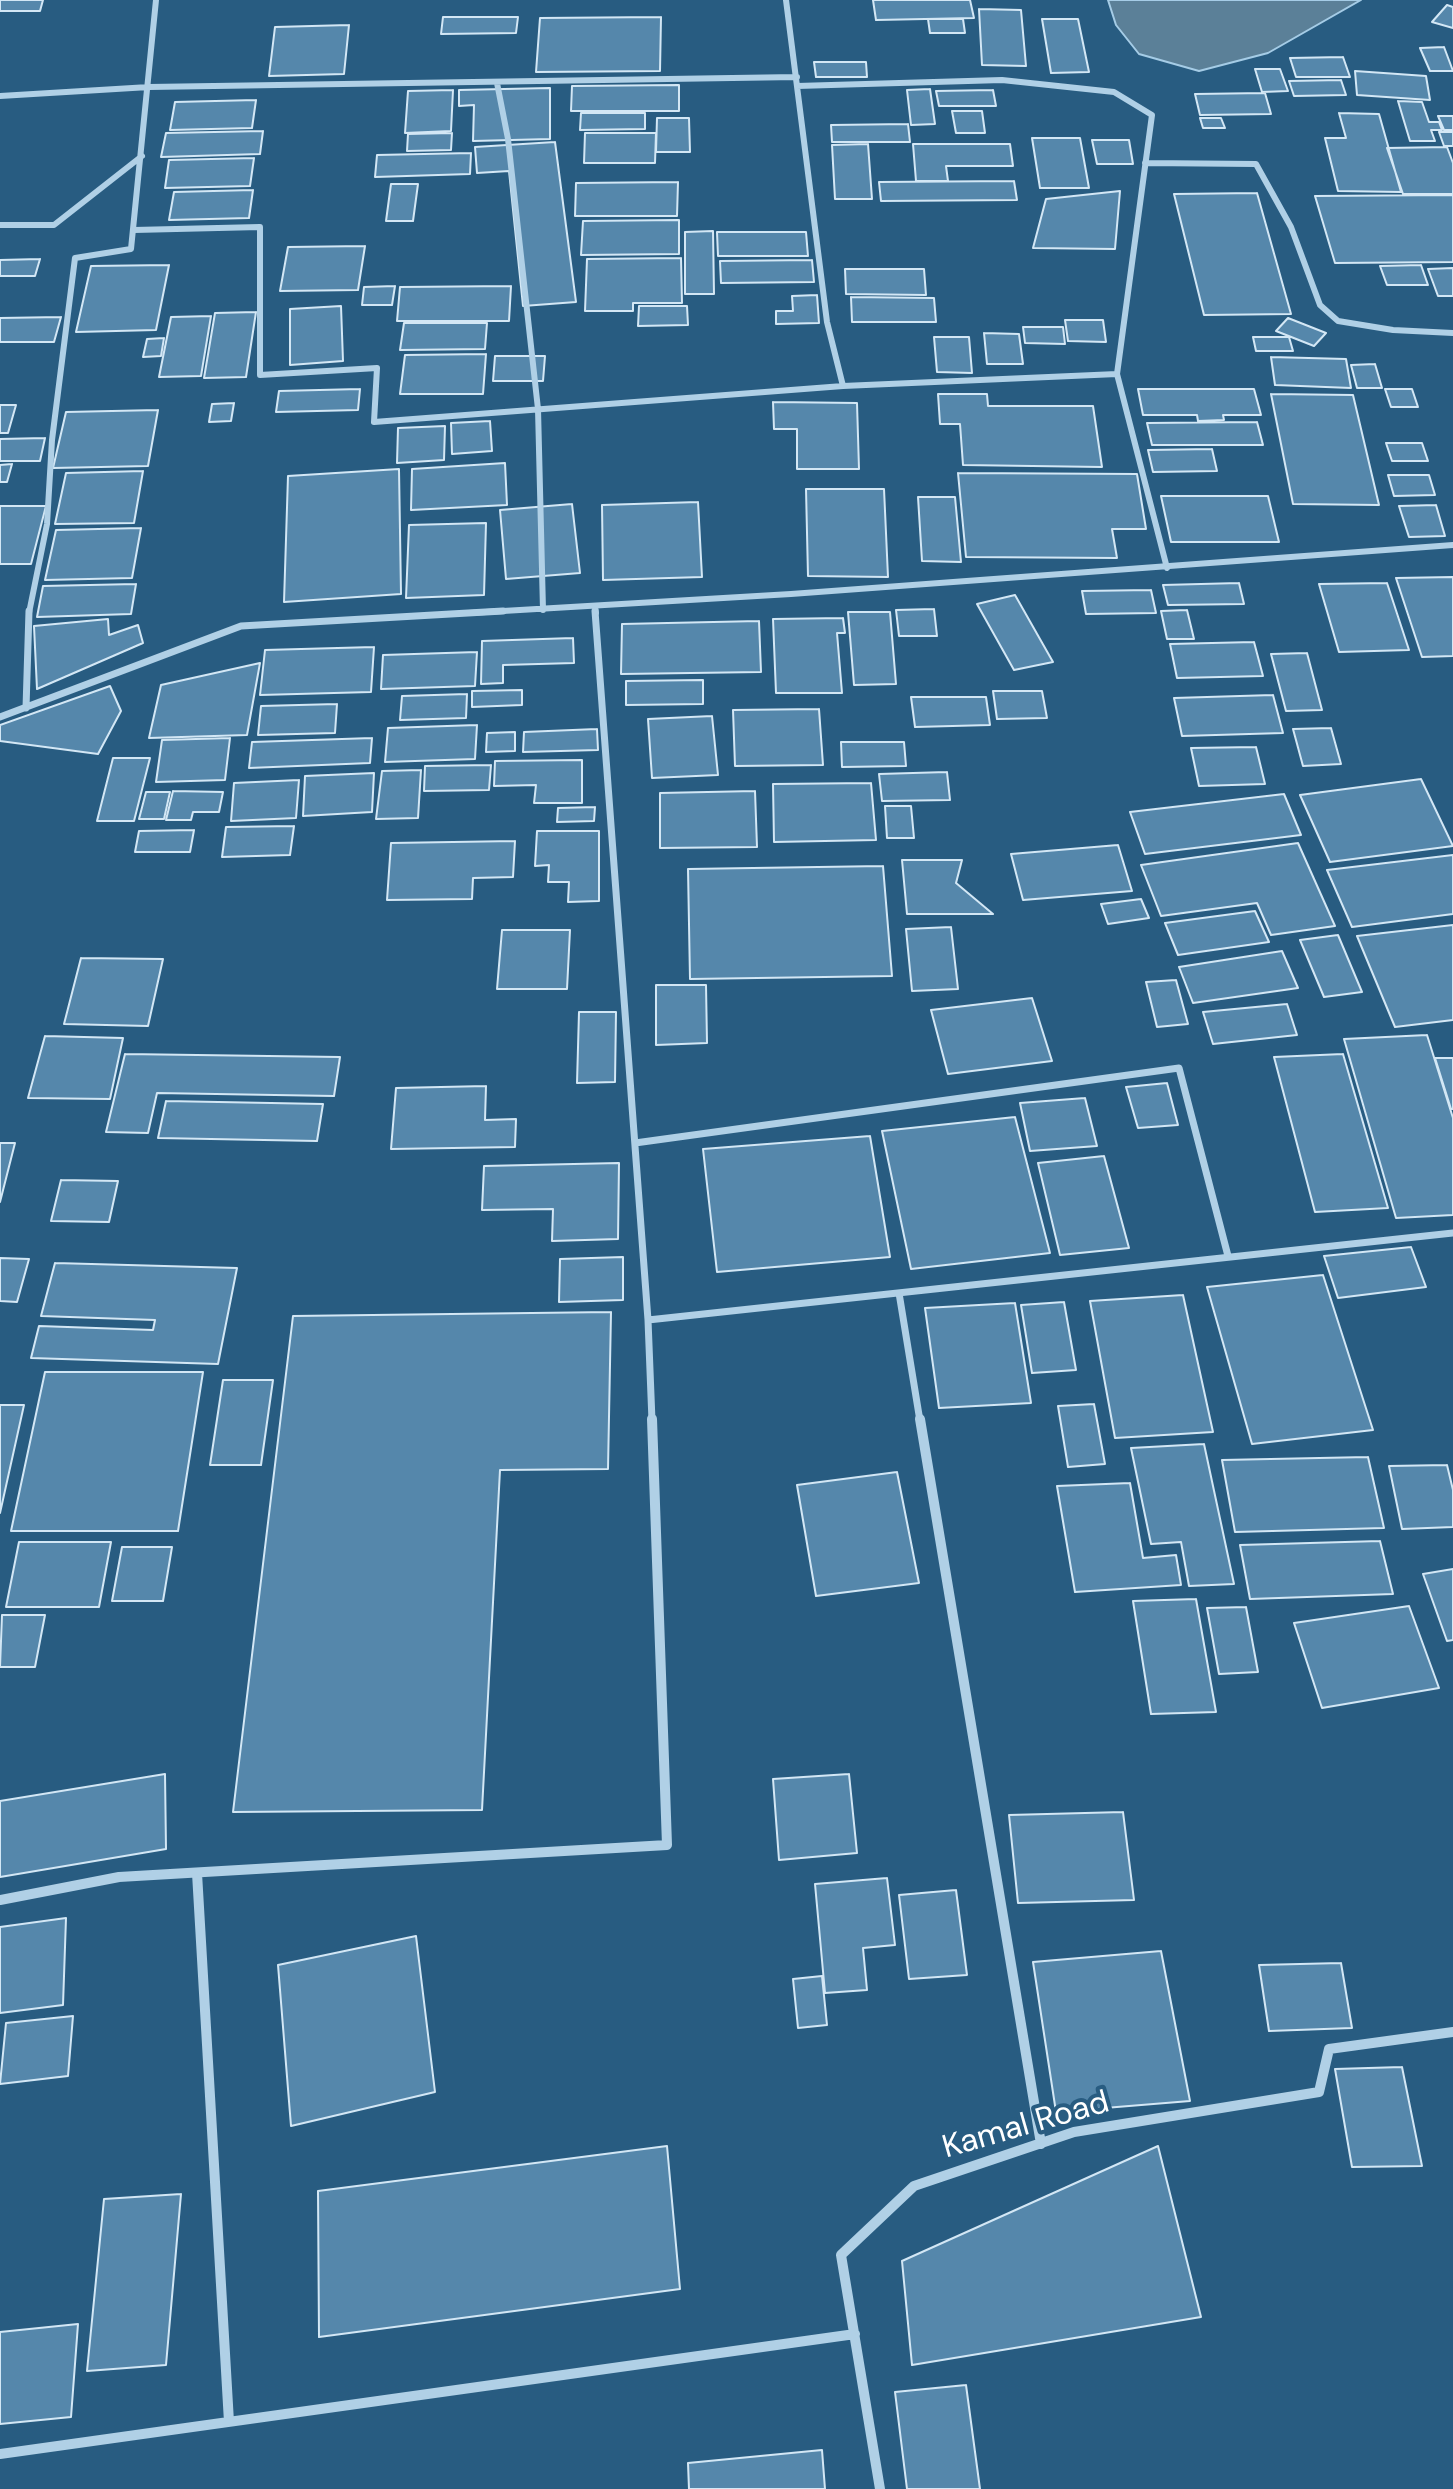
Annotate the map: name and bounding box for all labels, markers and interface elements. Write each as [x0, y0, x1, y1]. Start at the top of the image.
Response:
street label: Kamal Road [938, 2084, 1114, 2168]

